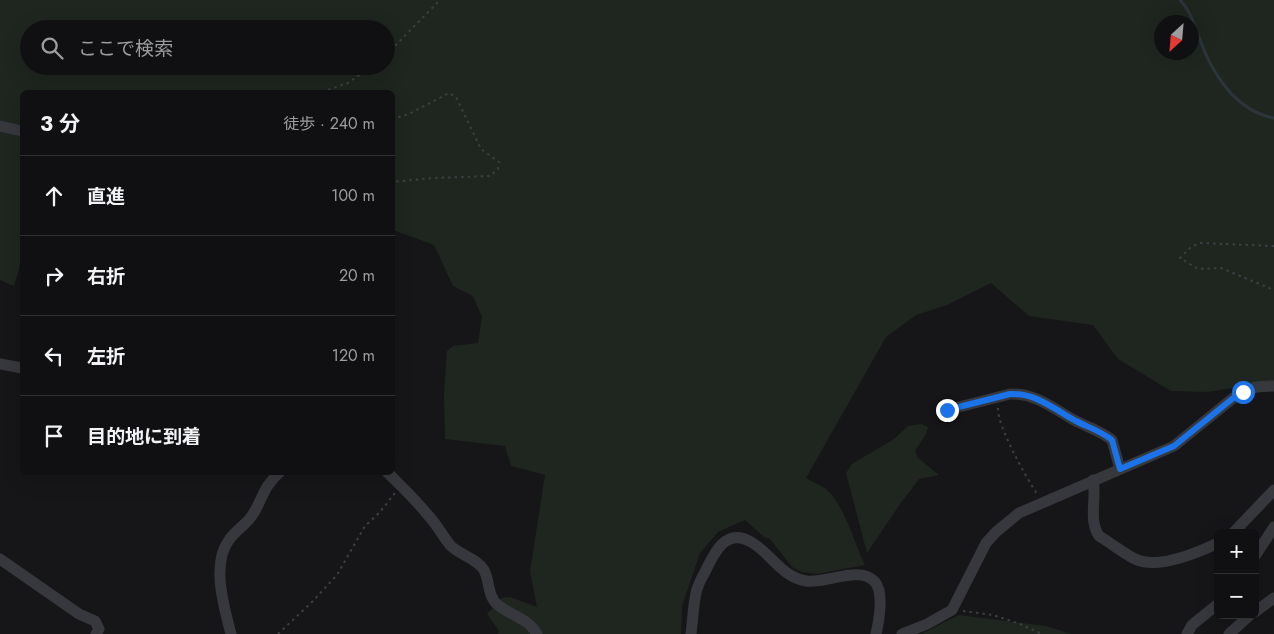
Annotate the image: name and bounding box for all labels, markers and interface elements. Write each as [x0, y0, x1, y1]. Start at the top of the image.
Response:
north arrow [1154, 15, 1199, 60]
search box [20, 20, 395, 75]
icon: search [38, 34, 66, 62]
text: ここで検索 [78, 35, 173, 62]
text: 3 分 [40, 109, 80, 139]
text: 徒歩 · 240 m [283, 112, 375, 135]
icon: ahead [40, 182, 68, 210]
text: 直進 [87, 183, 125, 210]
text: 100 m [331, 184, 375, 207]
icon: right [40, 262, 68, 290]
text: 右折 [87, 263, 125, 290]
text: 20 m [339, 264, 375, 287]
icon: left [40, 342, 68, 370]
text: 左折 [87, 343, 125, 370]
text: 120 m [332, 344, 375, 367]
route start [1232, 381, 1255, 404]
route end [936, 399, 959, 422]
icon: arrive [40, 422, 68, 450]
text: 目的地に到着 [87, 423, 201, 450]
map controls [1214, 529, 1259, 619]
button: + [1214, 529, 1259, 574]
button: − [1214, 574, 1259, 619]

